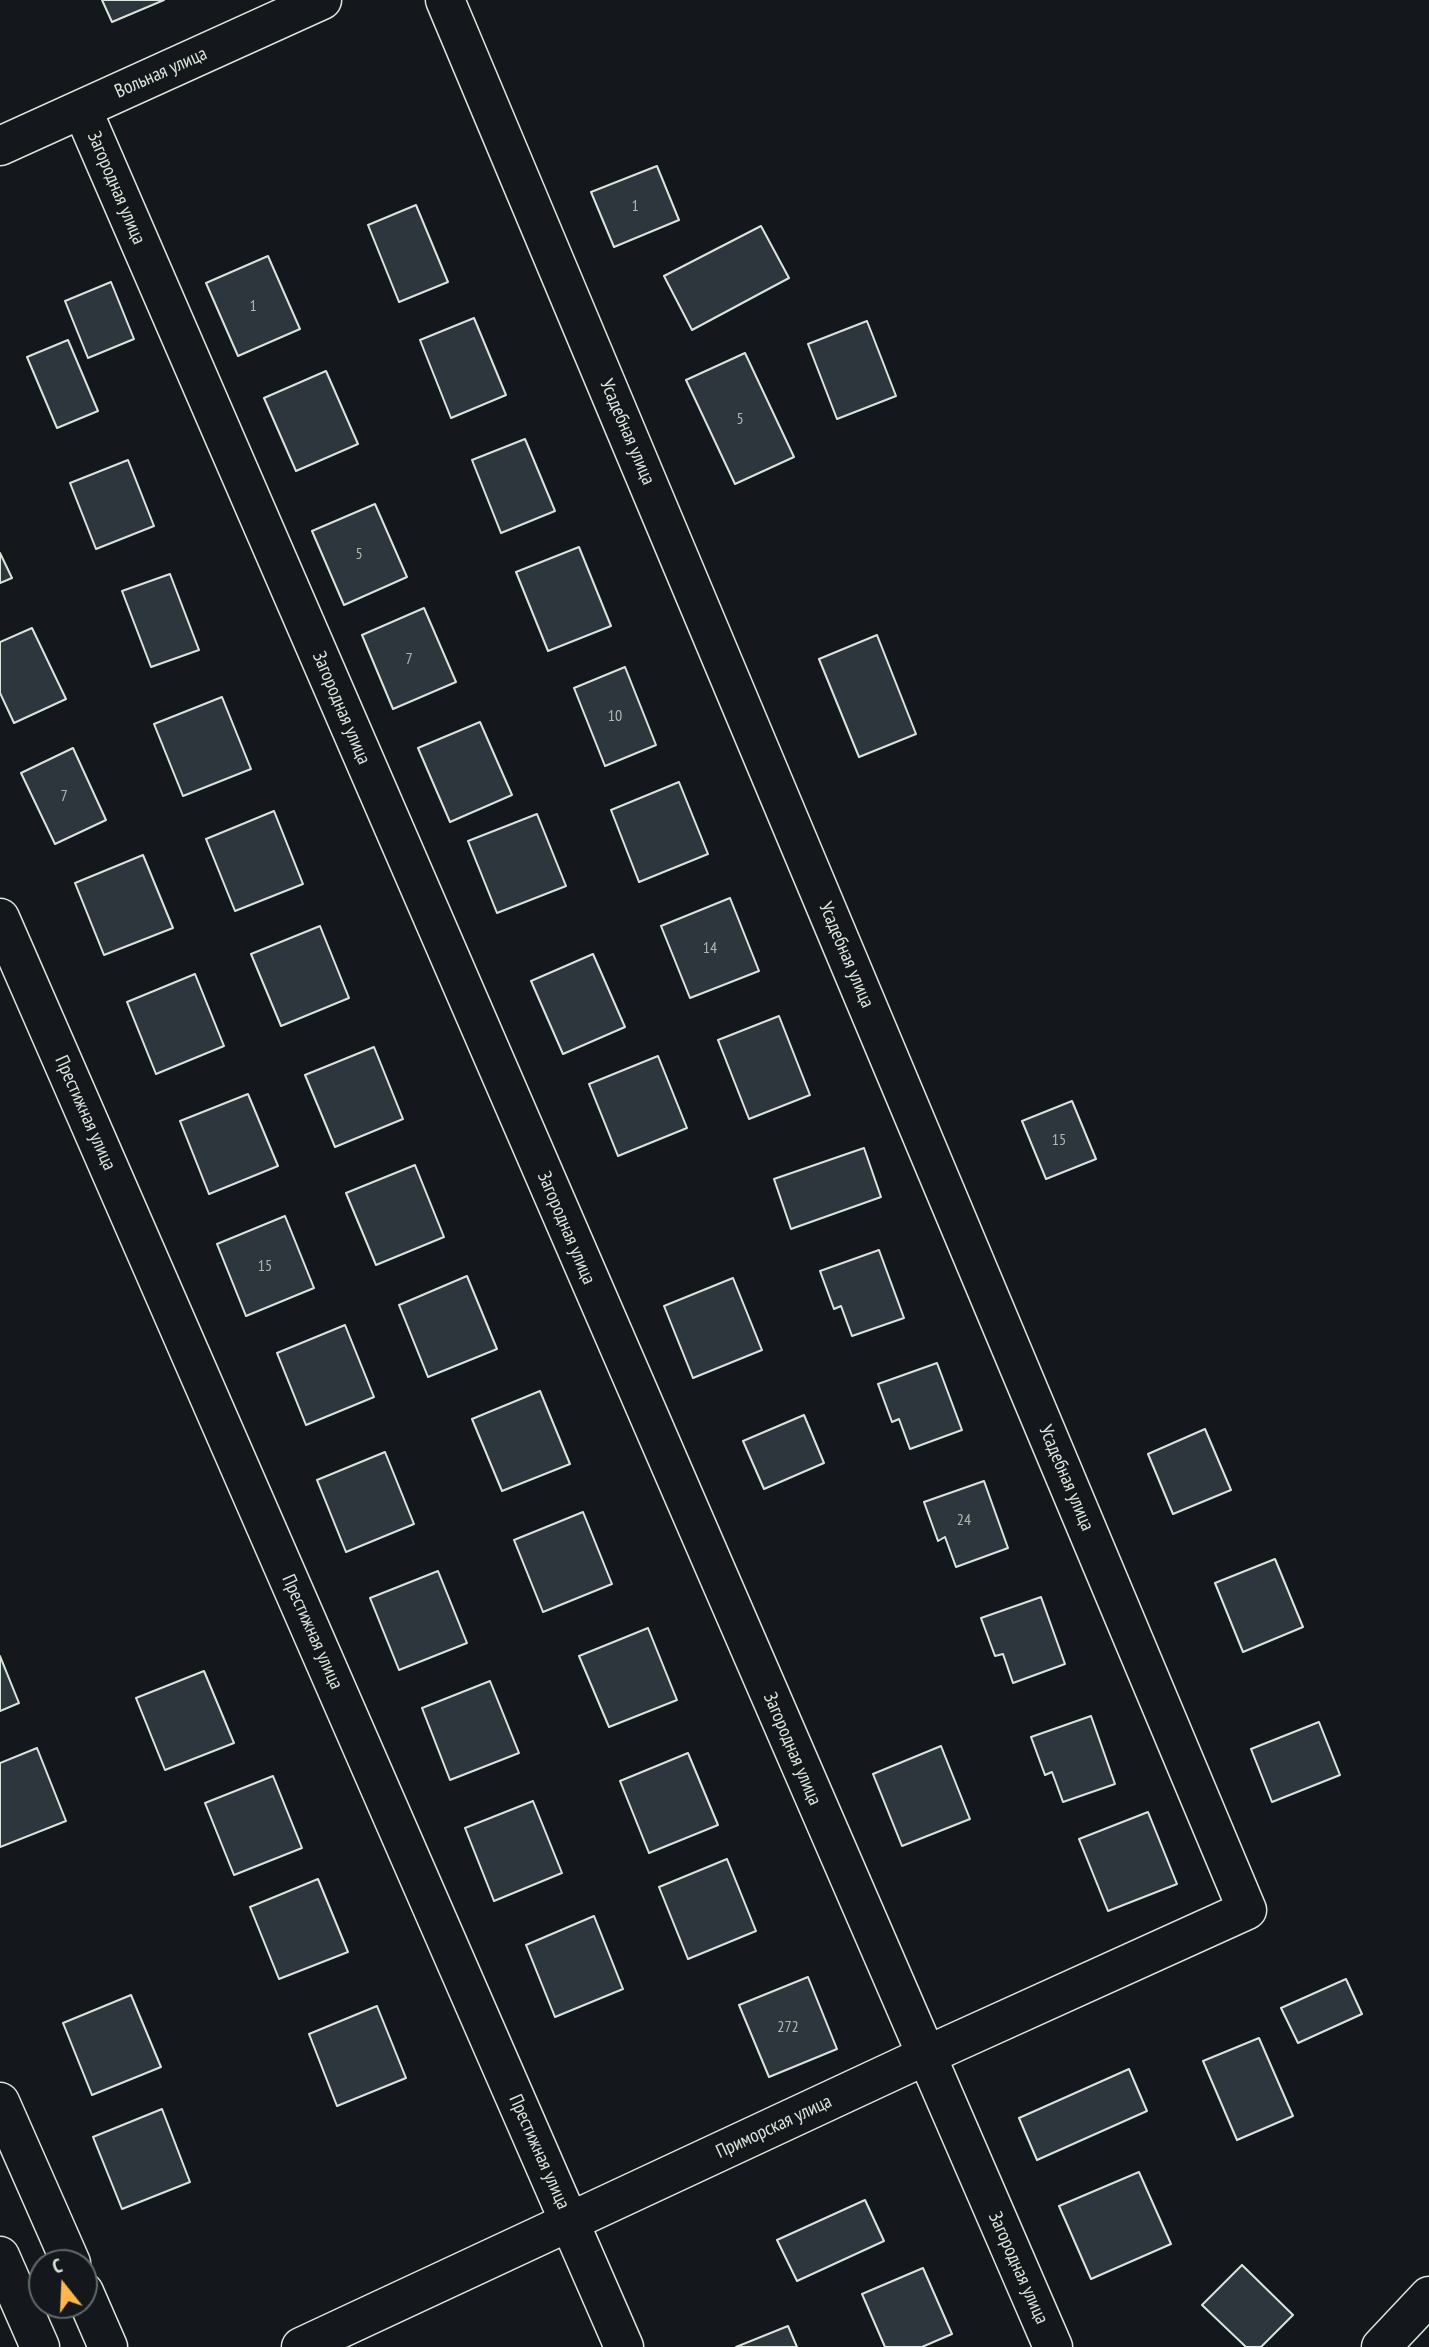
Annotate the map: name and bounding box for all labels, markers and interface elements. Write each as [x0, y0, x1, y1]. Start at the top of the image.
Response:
street label: Вольная улица [111, 43, 211, 103]
street label: Загородная улица [82, 128, 150, 248]
house number: 1 [631, 196, 639, 216]
house number: 1 [249, 296, 257, 316]
street label: Усадебная улица [595, 376, 659, 488]
house number: 5 [736, 409, 744, 429]
house number: 5 [355, 544, 363, 564]
street label: Загородная улица [307, 648, 375, 768]
house number: 7 [405, 649, 413, 669]
house number: 10 [608, 706, 622, 726]
house number: 7 [60, 786, 68, 806]
street label: Усадебная улица [814, 899, 878, 1011]
house number: 14 [703, 938, 717, 958]
street label: Престижная улица [50, 1052, 120, 1174]
house number: 15 [1052, 1130, 1066, 1150]
street label: Загородная улица [532, 1168, 600, 1288]
house number: 15 [258, 1256, 272, 1276]
street label: Усадебная улица [1034, 1422, 1098, 1534]
house number: 24 [957, 1510, 971, 1530]
street label: Престижная улица [277, 1571, 347, 1693]
street label: Загородная улица [758, 1689, 826, 1809]
house number: 272 [777, 2017, 799, 2037]
street label: Приморская улица [713, 2090, 835, 2164]
street label: Престижная улица [504, 2091, 574, 2213]
street label: Загородная улица [983, 2208, 1053, 2328]
north arrow [28, 2249, 98, 2319]
text: С [49, 2253, 65, 2279]

